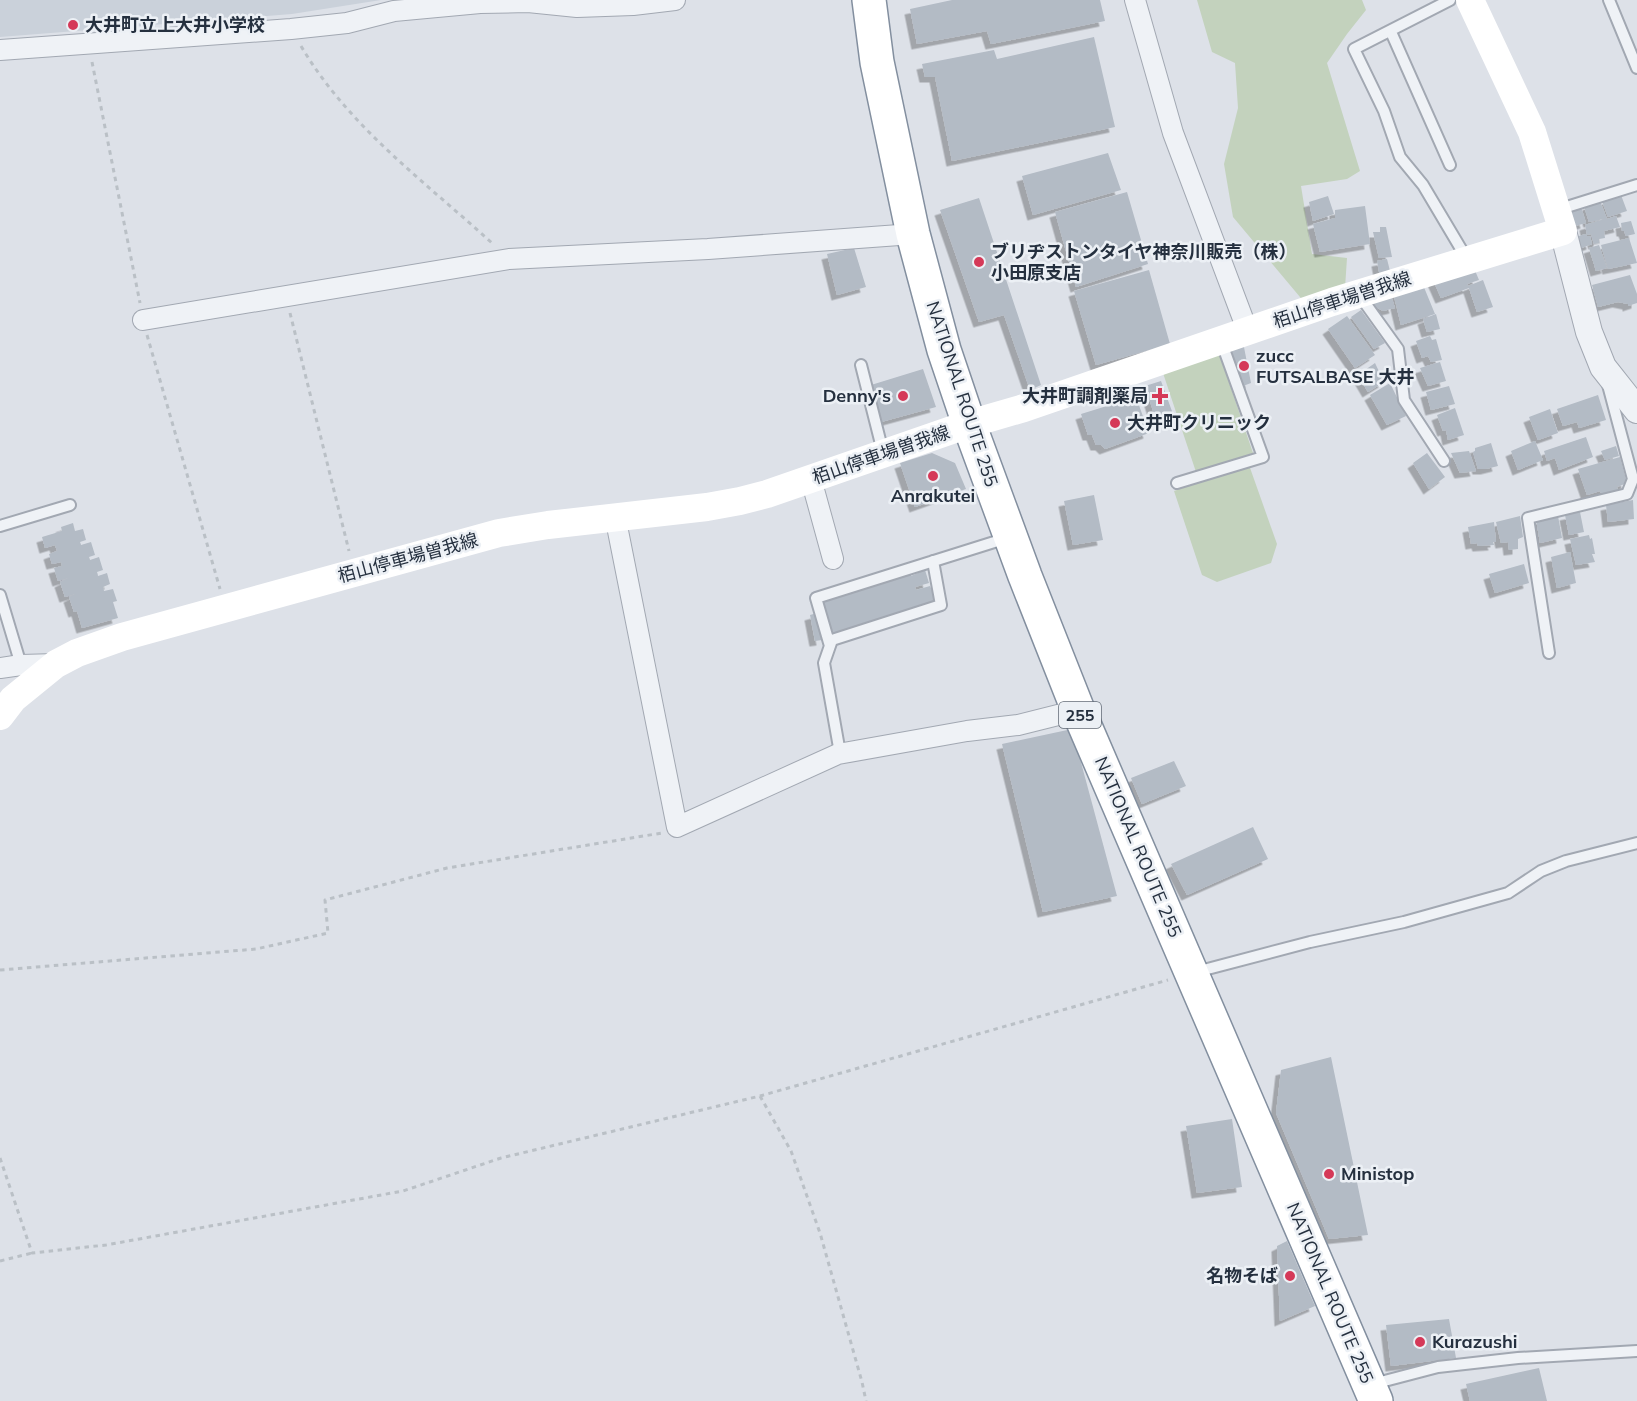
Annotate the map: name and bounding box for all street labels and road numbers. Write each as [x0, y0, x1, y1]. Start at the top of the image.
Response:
street label: 栢山停車場曽我線 [1270, 266, 1414, 333]
street label: NATIONAL ROUTE 255 [922, 298, 1003, 490]
street label: 栢山停車場曽我線 [809, 420, 953, 489]
street label: 栢山停車場曽我線 [335, 528, 480, 587]
road number: 255 [1059, 702, 1101, 728]
street label: NATIONAL ROUTE 255 [1090, 753, 1187, 941]
street label: NATIONAL ROUTE 255 [1282, 1199, 1379, 1387]

